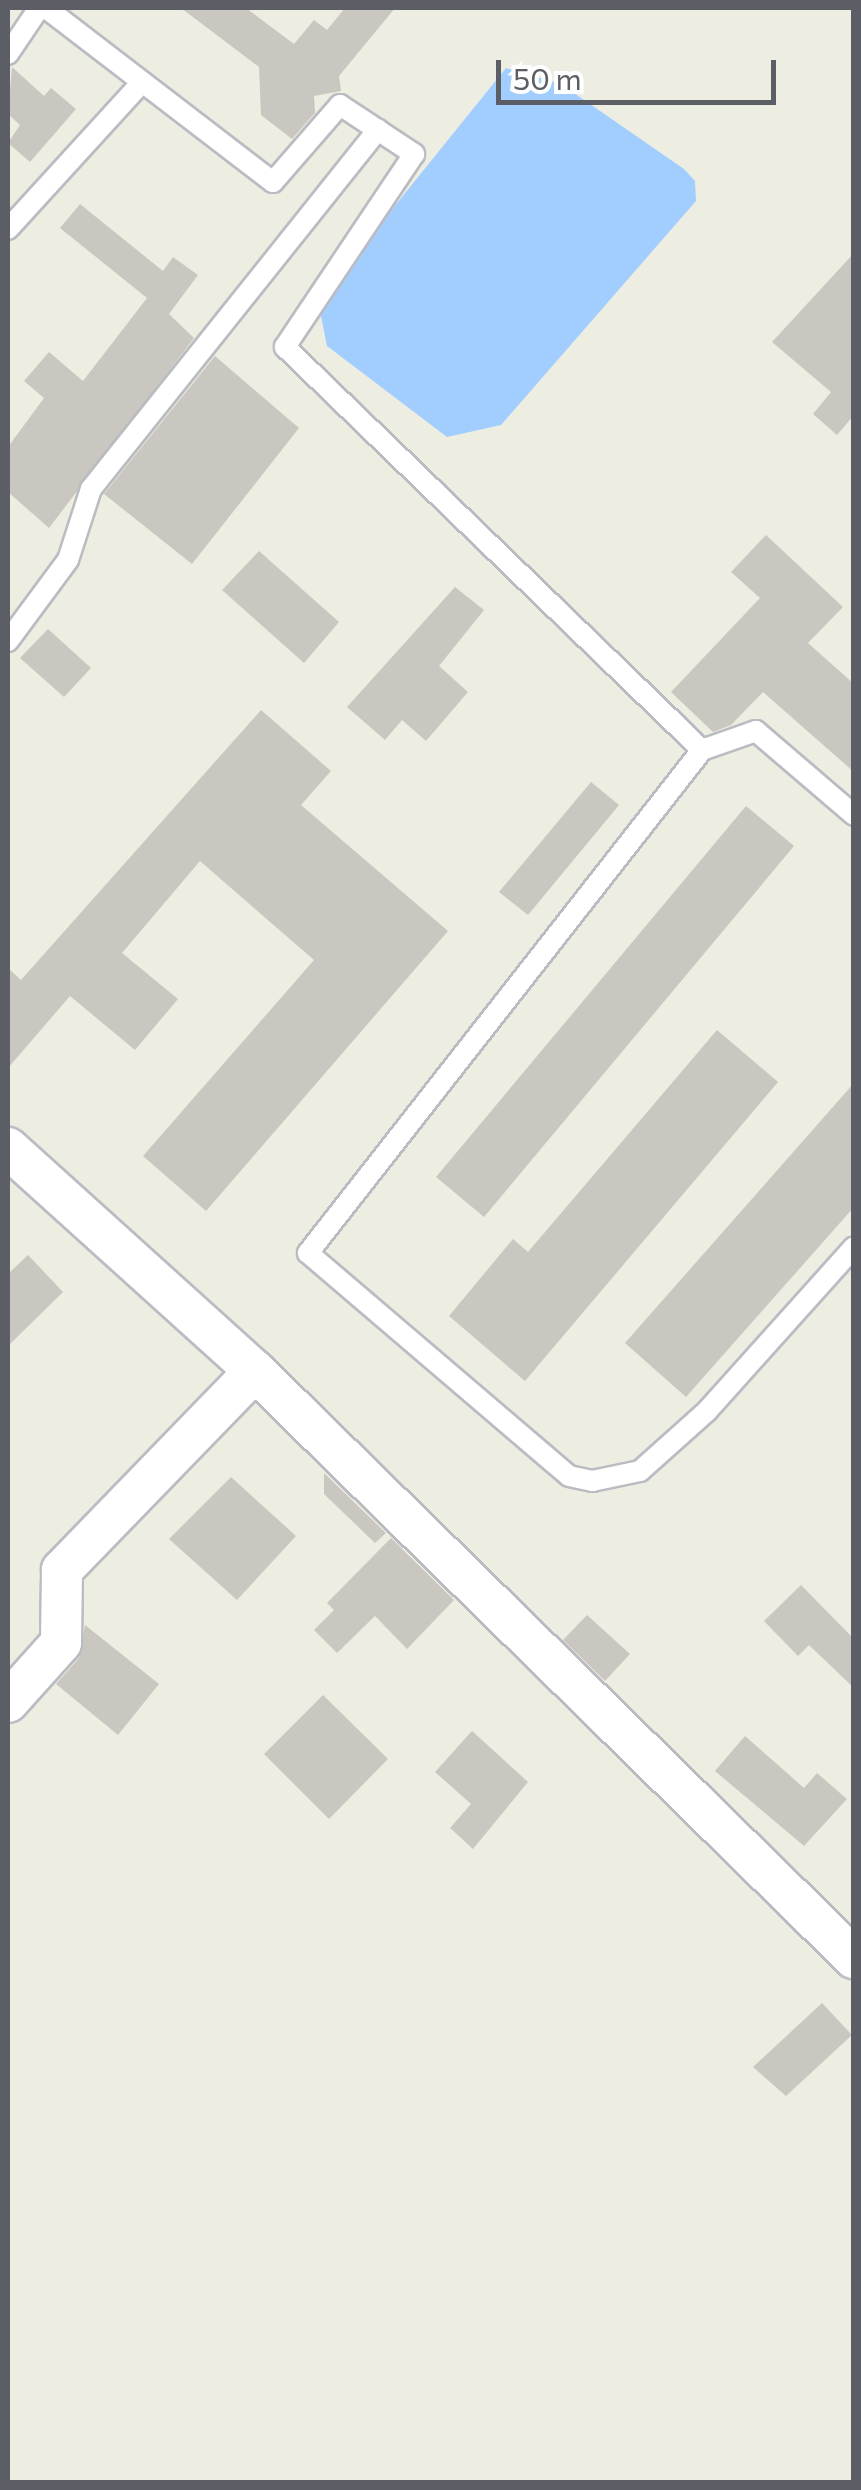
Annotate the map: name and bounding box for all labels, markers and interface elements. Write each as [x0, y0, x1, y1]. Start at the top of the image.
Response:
scale bar [501, 40, 781, 102]
text: 50 m [513, 59, 582, 96]

